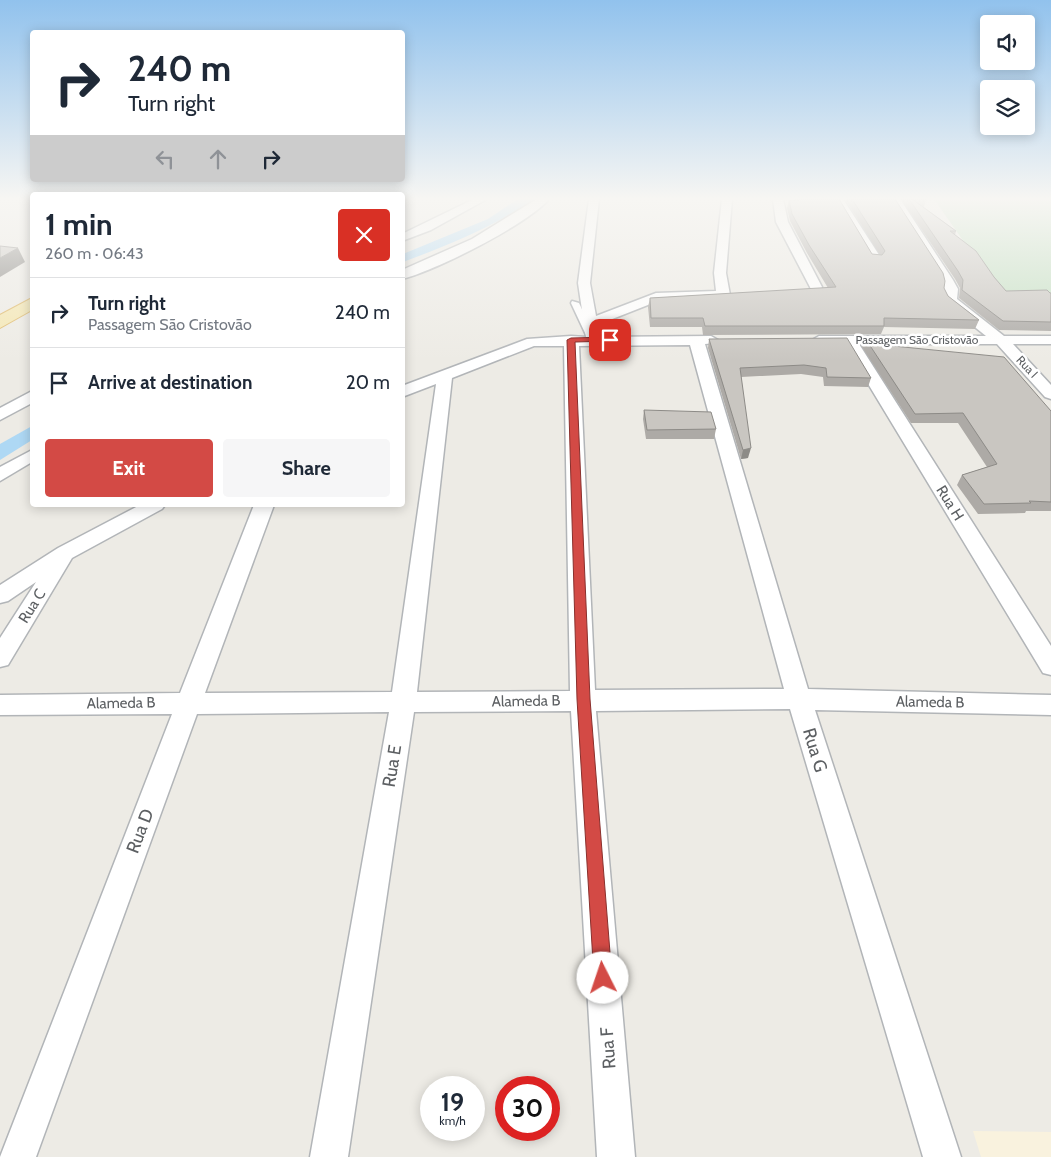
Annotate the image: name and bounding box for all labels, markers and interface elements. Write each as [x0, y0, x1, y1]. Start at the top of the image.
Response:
map controls [980, 15, 1035, 135]
button: sound [980, 15, 1035, 70]
text: 240 m [128, 47, 231, 90]
icon: right [45, 50, 110, 115]
button: layers [980, 80, 1035, 135]
text: Turn right [128, 90, 215, 117]
icon: left [151, 145, 179, 173]
icon: ahead [204, 145, 232, 173]
icon: right [257, 145, 285, 173]
text: 1 min [45, 206, 113, 243]
button: close [338, 209, 390, 261]
text: 260 m · 06:43 [45, 244, 144, 263]
text: Turn right [88, 292, 166, 315]
icon: right [45, 299, 73, 327]
text: 240 m [335, 301, 390, 324]
text: Passagem São Cristovão [88, 315, 252, 334]
pin [589, 319, 631, 361]
icon: arrive [596, 326, 624, 354]
street label: Passagem São Cristovão [856, 332, 979, 347]
street label: Rua I [1013, 352, 1041, 381]
icon: arrive [45, 369, 73, 397]
text: Arrive at destination [88, 371, 252, 394]
text: 20 m [346, 371, 390, 394]
button: Exit [45, 439, 213, 497]
button: Share [223, 439, 390, 497]
street label: Rua H [932, 482, 968, 524]
street label: Rua C [15, 586, 49, 626]
street label: Alameda B [492, 691, 560, 711]
street label: Alameda B [896, 692, 964, 712]
street label: Alameda B [87, 693, 155, 713]
street label: Rua G [798, 725, 832, 775]
street label: Rua E [378, 743, 406, 789]
street label: Rua D [122, 806, 158, 856]
position arrow [576, 951, 628, 1003]
street label: Rua F [596, 1026, 620, 1070]
speed limit sign: 30 [495, 1076, 560, 1141]
text: 19 [441, 1087, 464, 1117]
text: km/h [439, 1113, 466, 1128]

